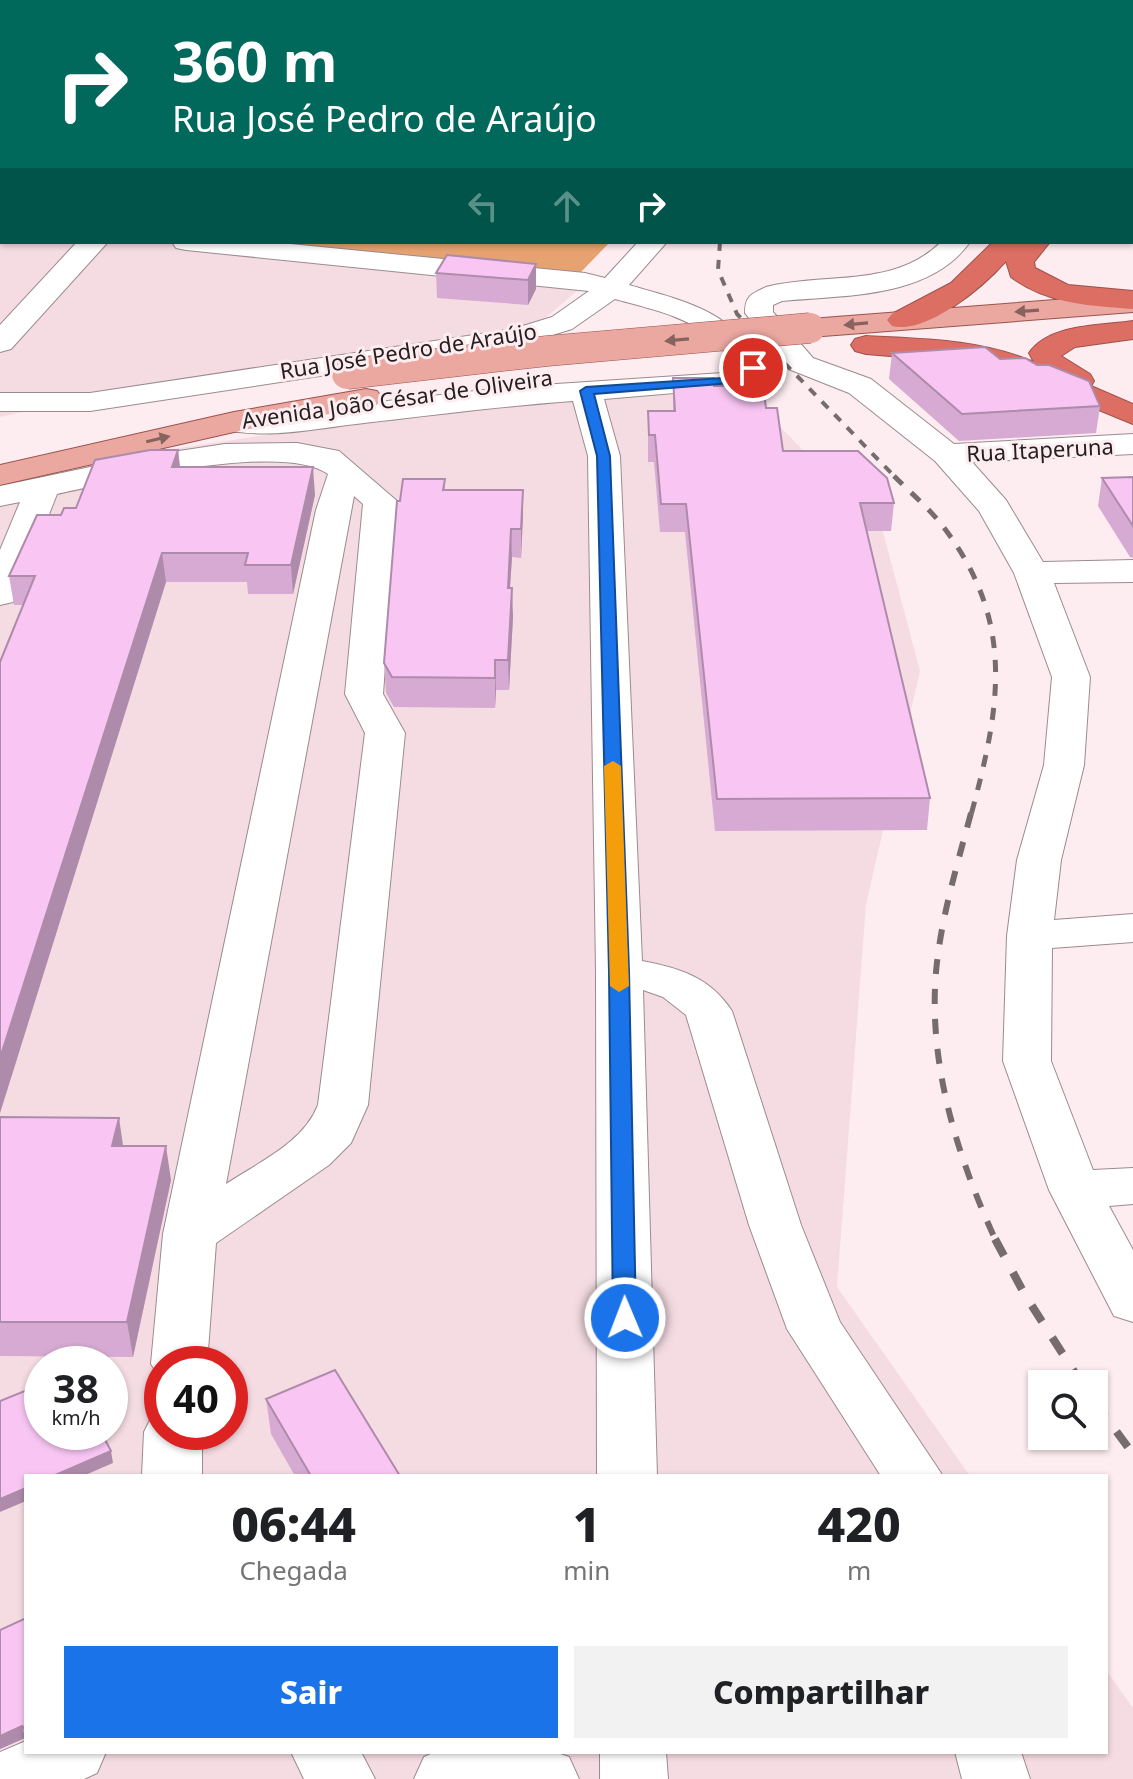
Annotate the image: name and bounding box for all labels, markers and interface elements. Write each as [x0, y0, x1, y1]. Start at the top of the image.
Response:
text: 360 m [172, 22, 337, 98]
icon: right [40, 32, 144, 136]
text: Rua José Pedro de Araújo [172, 94, 597, 143]
icon: left [461, 184, 505, 228]
icon: ahead [545, 184, 589, 228]
icon: right [629, 184, 673, 228]
one-way arrow [1014, 305, 1039, 318]
street label: Rua José Pedro de Araújo [277, 315, 539, 385]
one-way arrow [843, 318, 868, 331]
one-way arrow [664, 334, 689, 347]
pin [719, 334, 787, 402]
icon: arrive [731, 346, 775, 390]
street label: Avenida João César de Oliveira [240, 361, 554, 435]
street label: Rua Itaperuna [965, 430, 1115, 468]
one-way arrow [146, 432, 171, 445]
position arrow [583, 1276, 667, 1360]
speed limit sign: 40 [144, 1346, 248, 1450]
text: 38 [53, 1360, 99, 1415]
map controls [1028, 1370, 1108, 1450]
button: search [1028, 1370, 1108, 1450]
text: km/h [51, 1404, 101, 1431]
text: 06:44 [231, 1491, 356, 1556]
text: 1 [573, 1491, 601, 1556]
text: 420 [818, 1491, 901, 1556]
text: Chegada [239, 1552, 348, 1588]
text: min [563, 1552, 610, 1588]
text: m [847, 1552, 871, 1588]
button: Sair [64, 1646, 558, 1738]
button: Compartilhar [574, 1646, 1068, 1738]

